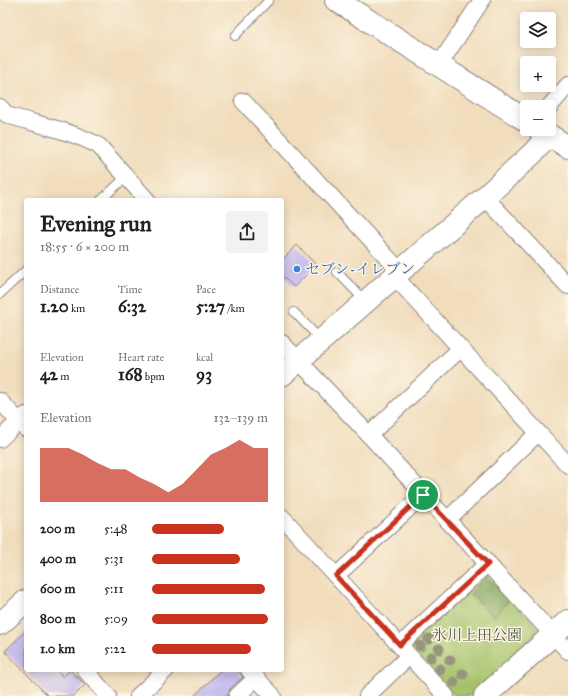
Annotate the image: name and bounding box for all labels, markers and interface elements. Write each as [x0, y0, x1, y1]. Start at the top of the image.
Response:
map controls [520, 12, 556, 136]
button: layers [520, 12, 556, 48]
button: + [520, 56, 556, 92]
button: − [520, 100, 556, 136]
text: Evening run [40, 210, 152, 237]
button: share [226, 211, 268, 253]
text: 18:55 · 6 × 200 m [40, 239, 129, 255]
place label: セブン-イレブン [305, 260, 415, 278]
marker: セブン-イレブン [292, 264, 302, 274]
text: Distance [40, 283, 79, 296]
text: Time [118, 283, 142, 296]
text: Pace [196, 283, 216, 296]
text: 1.20 [40, 296, 69, 317]
text: 6:32 [118, 296, 146, 317]
text: 5:27 [196, 296, 225, 317]
text: km [69, 302, 85, 315]
text: /km [225, 302, 245, 315]
text: Elevation [40, 351, 84, 364]
text: Heart rate [118, 351, 164, 364]
text: kcal [196, 351, 213, 364]
text: 42 [40, 364, 58, 385]
text: 168 [118, 364, 142, 385]
text: 93 [196, 364, 212, 385]
text: m [58, 370, 69, 383]
text: bpm [142, 370, 165, 383]
text: Elevation [40, 410, 92, 426]
text: 132–139 m [213, 410, 268, 426]
pin [406, 478, 440, 512]
icon: arrive [412, 484, 434, 506]
text: 200 m [40, 521, 75, 537]
text: 5:48 [104, 521, 127, 537]
text: 400 m [40, 551, 76, 567]
text: 5:31 [104, 551, 124, 567]
text: 600 m [40, 581, 76, 597]
text: 5:11 [104, 581, 124, 597]
text: 800 m [40, 611, 76, 627]
text: 5:09 [104, 611, 128, 627]
park label: 氷川上田公園 [432, 626, 522, 644]
text: 1.0 km [40, 641, 75, 657]
text: 5:22 [104, 641, 126, 657]

